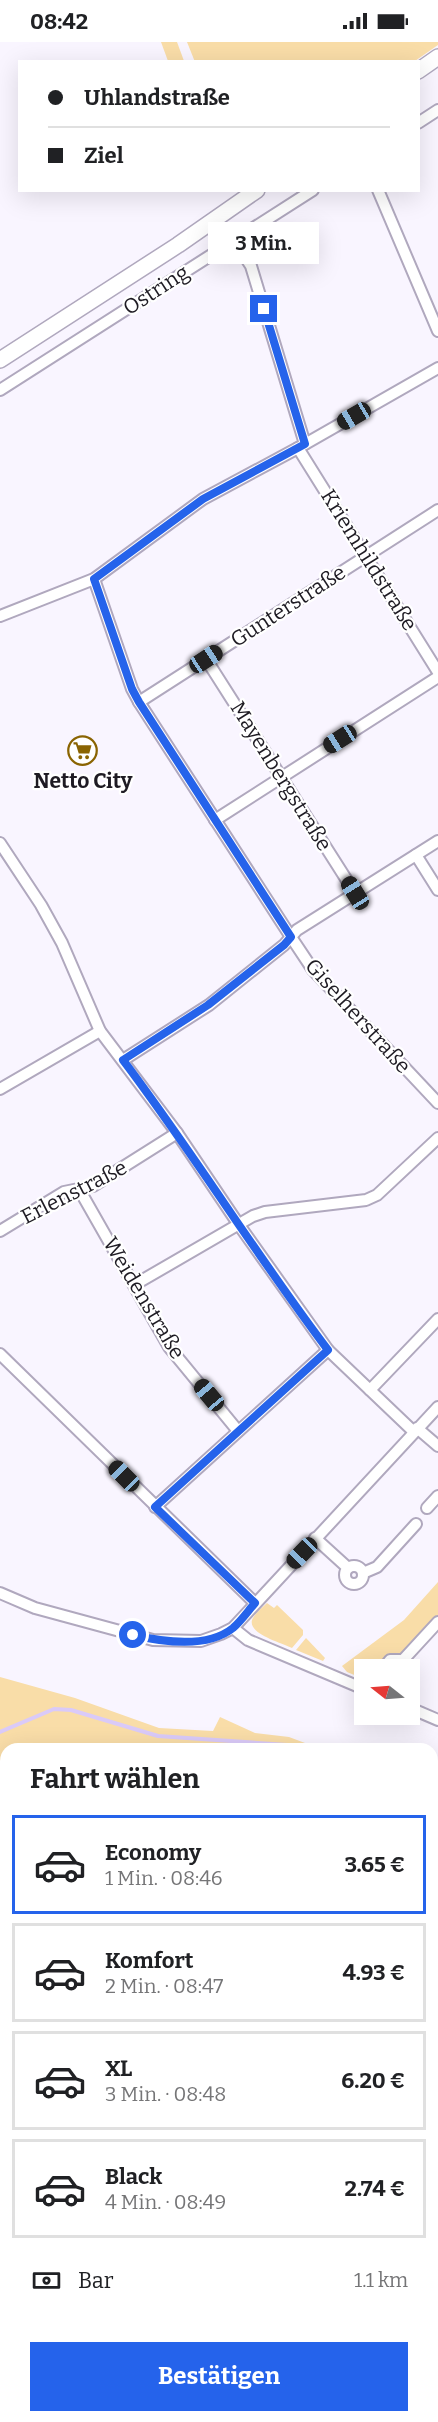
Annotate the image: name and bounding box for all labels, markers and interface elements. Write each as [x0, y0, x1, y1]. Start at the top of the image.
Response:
text: 08:42 [30, 8, 88, 35]
text: Uhlandstraße [84, 84, 230, 111]
text: Ziel [84, 142, 124, 169]
callout: 3 Min. [208, 222, 320, 264]
text: 3 Min. [235, 231, 292, 255]
street label: Ostring [118, 259, 194, 321]
route end [250, 295, 277, 322]
car [334, 399, 374, 433]
street label: Kriemhildstraße [315, 484, 423, 636]
street label: Gunterstraße [226, 559, 350, 653]
car [186, 642, 226, 676]
street label: Mayenbergstraße [225, 696, 337, 856]
car [320, 722, 360, 756]
supermarket icon: Netto City [67, 734, 99, 766]
place label: Netto City [33, 768, 133, 794]
car [338, 873, 372, 913]
street label: Giselherstraße [300, 953, 416, 1079]
street label: Erlenstraße [17, 1154, 131, 1230]
street label: Weidenstraße [97, 1232, 191, 1364]
car [191, 1375, 227, 1415]
car [105, 1457, 143, 1495]
car [283, 1534, 321, 1572]
route start [119, 1621, 146, 1648]
north arrow [354, 1659, 420, 1725]
map controls [354, 1659, 420, 1725]
text: Fahrt wählen [30, 1763, 200, 1795]
icon: car [33, 1838, 87, 1892]
text: Economy [105, 1839, 201, 1866]
text: 3.65 € [345, 1851, 405, 1878]
text: 1 Min. · 08:46 [105, 1866, 223, 1890]
icon: car [33, 1946, 87, 2000]
text: Komfort [105, 1947, 194, 1974]
text: 4.93 € [342, 1959, 405, 1986]
text: 2 Min. · 08:47 [105, 1974, 223, 1998]
icon: car [33, 2054, 87, 2108]
text: XL [105, 2055, 132, 2082]
text: 6.20 € [341, 2067, 405, 2094]
text: 3 Min. · 08:48 [105, 2082, 226, 2106]
icon: car [33, 2162, 87, 2216]
text: Black [105, 2163, 162, 2190]
text: 2.74 € [345, 2175, 405, 2202]
text: 4 Min. · 08:49 [105, 2190, 226, 2214]
icon: cash [30, 2264, 63, 2297]
text: Bar [78, 2267, 113, 2294]
text: 1.1 km [354, 2268, 408, 2292]
button: Bestätigen [30, 2342, 408, 2411]

